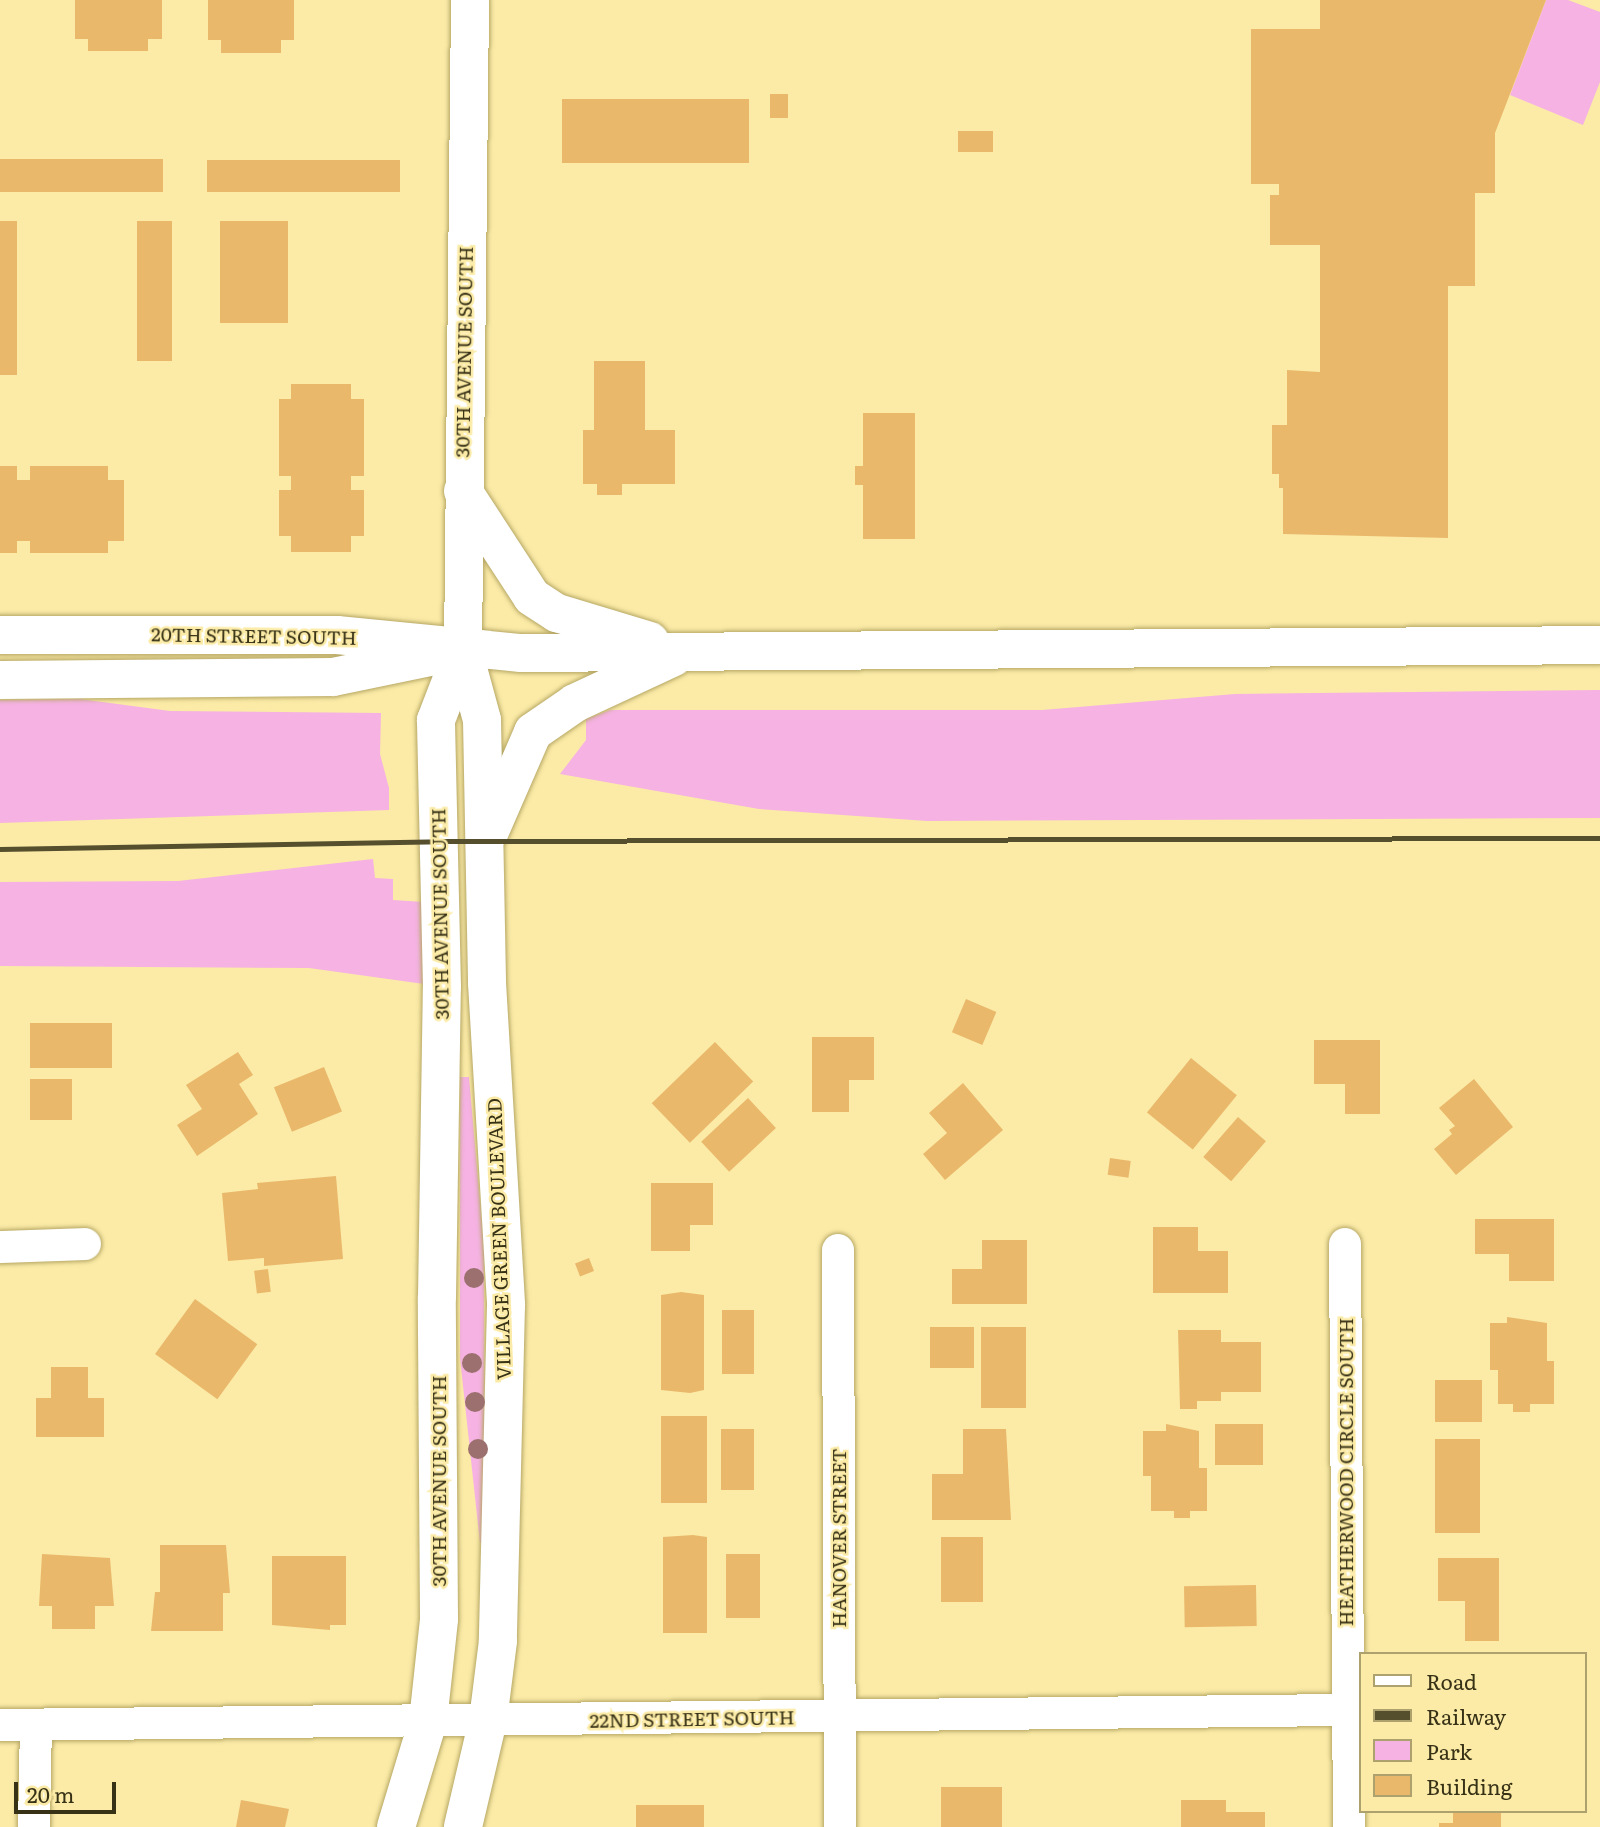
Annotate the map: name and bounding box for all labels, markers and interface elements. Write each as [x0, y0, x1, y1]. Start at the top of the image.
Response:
street label: 30TH AVENUE SOUTH [451, 246, 477, 458]
street label: 20TH STREET SOUTH [151, 623, 357, 649]
street label: 30TH AVENUE SOUTH [427, 808, 453, 1020]
street label: VILLAGE GREEN BOULEVARD [483, 1098, 515, 1380]
street label: HEATHERWOOD CIRCLE SOUTH [1335, 1318, 1357, 1626]
street label: 30TH AVENUE SOUTH [428, 1375, 450, 1587]
street label: HANOVER STREET [828, 1448, 850, 1628]
legend [1358, 1652, 1586, 1813]
text: Road [1426, 1665, 1477, 1696]
text: Railway [1426, 1700, 1506, 1731]
street label: 22ND STREET SOUTH [589, 1706, 795, 1732]
text: Park [1426, 1735, 1472, 1766]
scale bar [18, 1768, 119, 1812]
text: Building [1426, 1770, 1512, 1801]
text: 20 m [27, 1778, 74, 1809]

